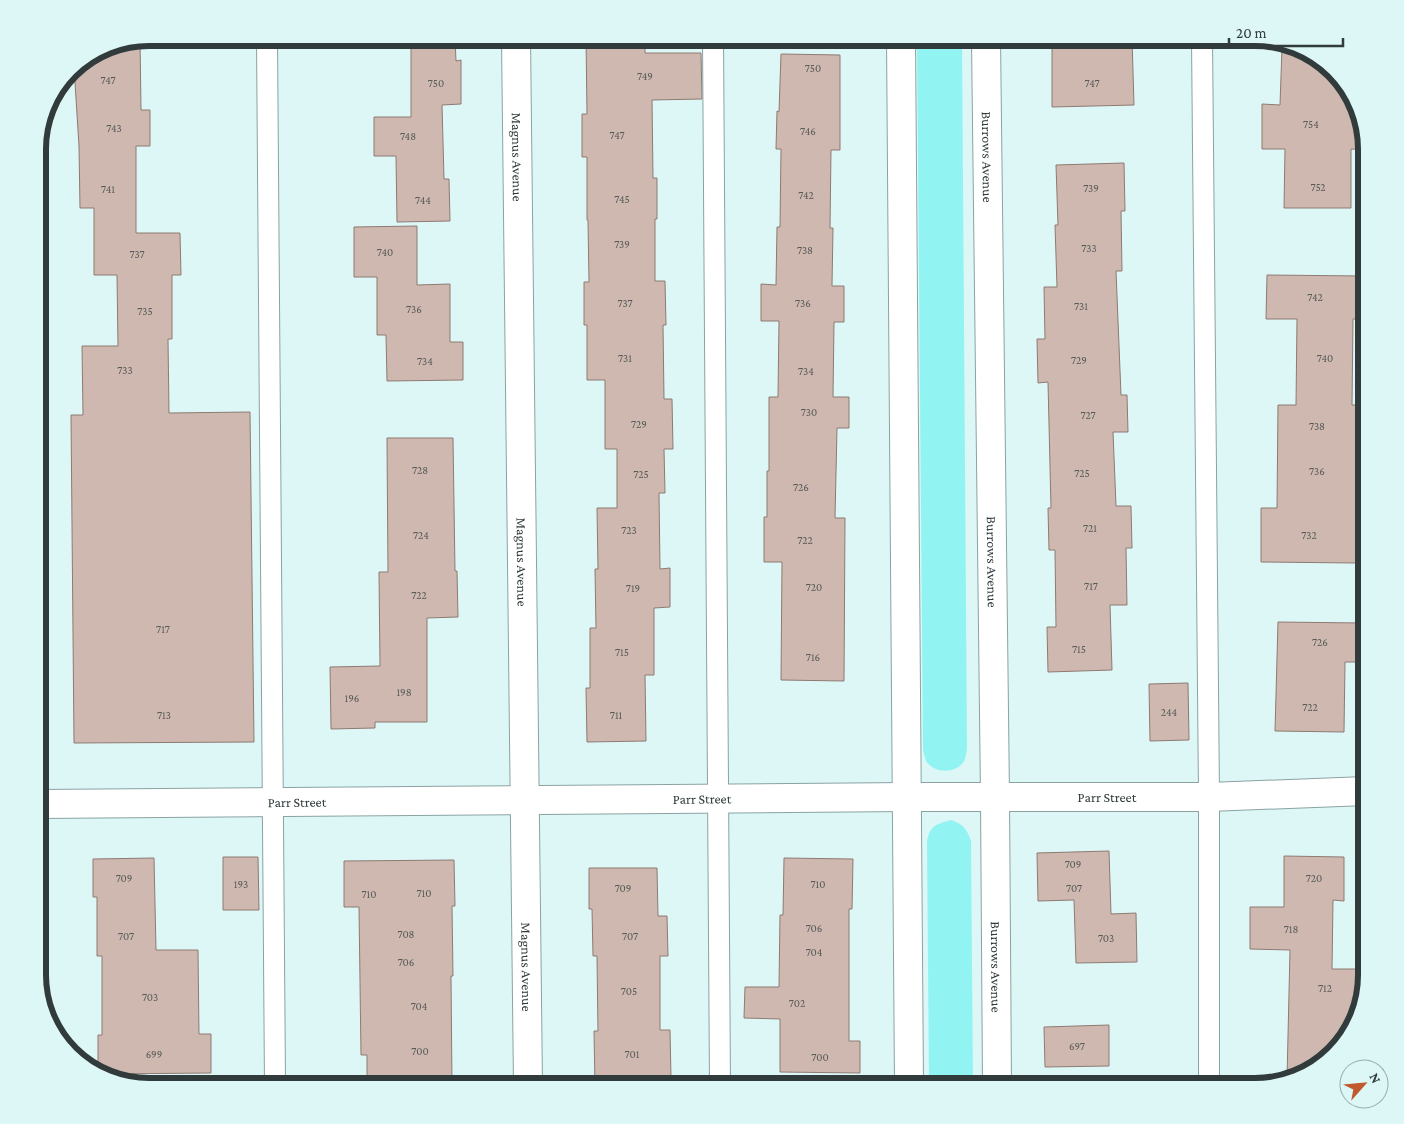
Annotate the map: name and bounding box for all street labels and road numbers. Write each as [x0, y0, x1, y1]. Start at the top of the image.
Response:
street label: Burrows Avenue [979, 111, 996, 203]
street label: Magnus Avenue [509, 112, 526, 202]
street label: Burrows Avenue [984, 516, 1001, 608]
street label: Magnus Avenue [513, 517, 531, 607]
street label: Parr Street [1078, 789, 1137, 805]
street label: Parr Street [673, 790, 732, 807]
street label: Parr Street [268, 794, 327, 810]
street label: Burrows Avenue [988, 921, 1004, 1013]
street label: Magnus Avenue [518, 922, 535, 1012]

